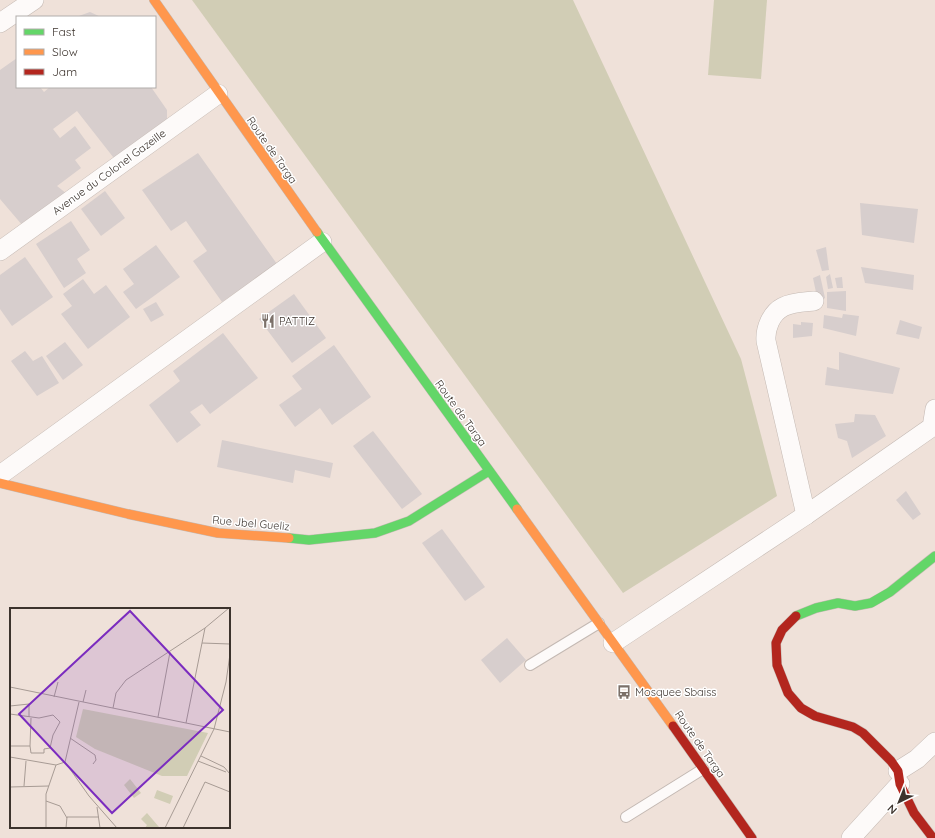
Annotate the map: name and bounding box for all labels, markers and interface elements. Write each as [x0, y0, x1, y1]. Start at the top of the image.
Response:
legend [16, 16, 156, 88]
text: Fast [52, 24, 76, 39]
text: Slow [52, 44, 78, 59]
text: Jam [52, 64, 77, 79]
street label: Route de Targa [244, 114, 300, 186]
street label: Avenue du Colonel Gazeille [49, 126, 169, 218]
restaurant icon: PATTIZ [260, 313, 276, 329]
place label: PATTIZ [279, 314, 315, 328]
street label: Route de Targa [432, 377, 490, 449]
street label: Rue Jbel Gueliz [212, 513, 290, 533]
inset map [10, 608, 230, 828]
bus stop icon: Mosquee Sbaiss [616, 684, 632, 700]
place label: Mosquee Sbaiss [635, 685, 716, 699]
street label: Route de Targa [672, 708, 728, 780]
north arrow [879, 782, 919, 822]
text: N [884, 801, 900, 817]

